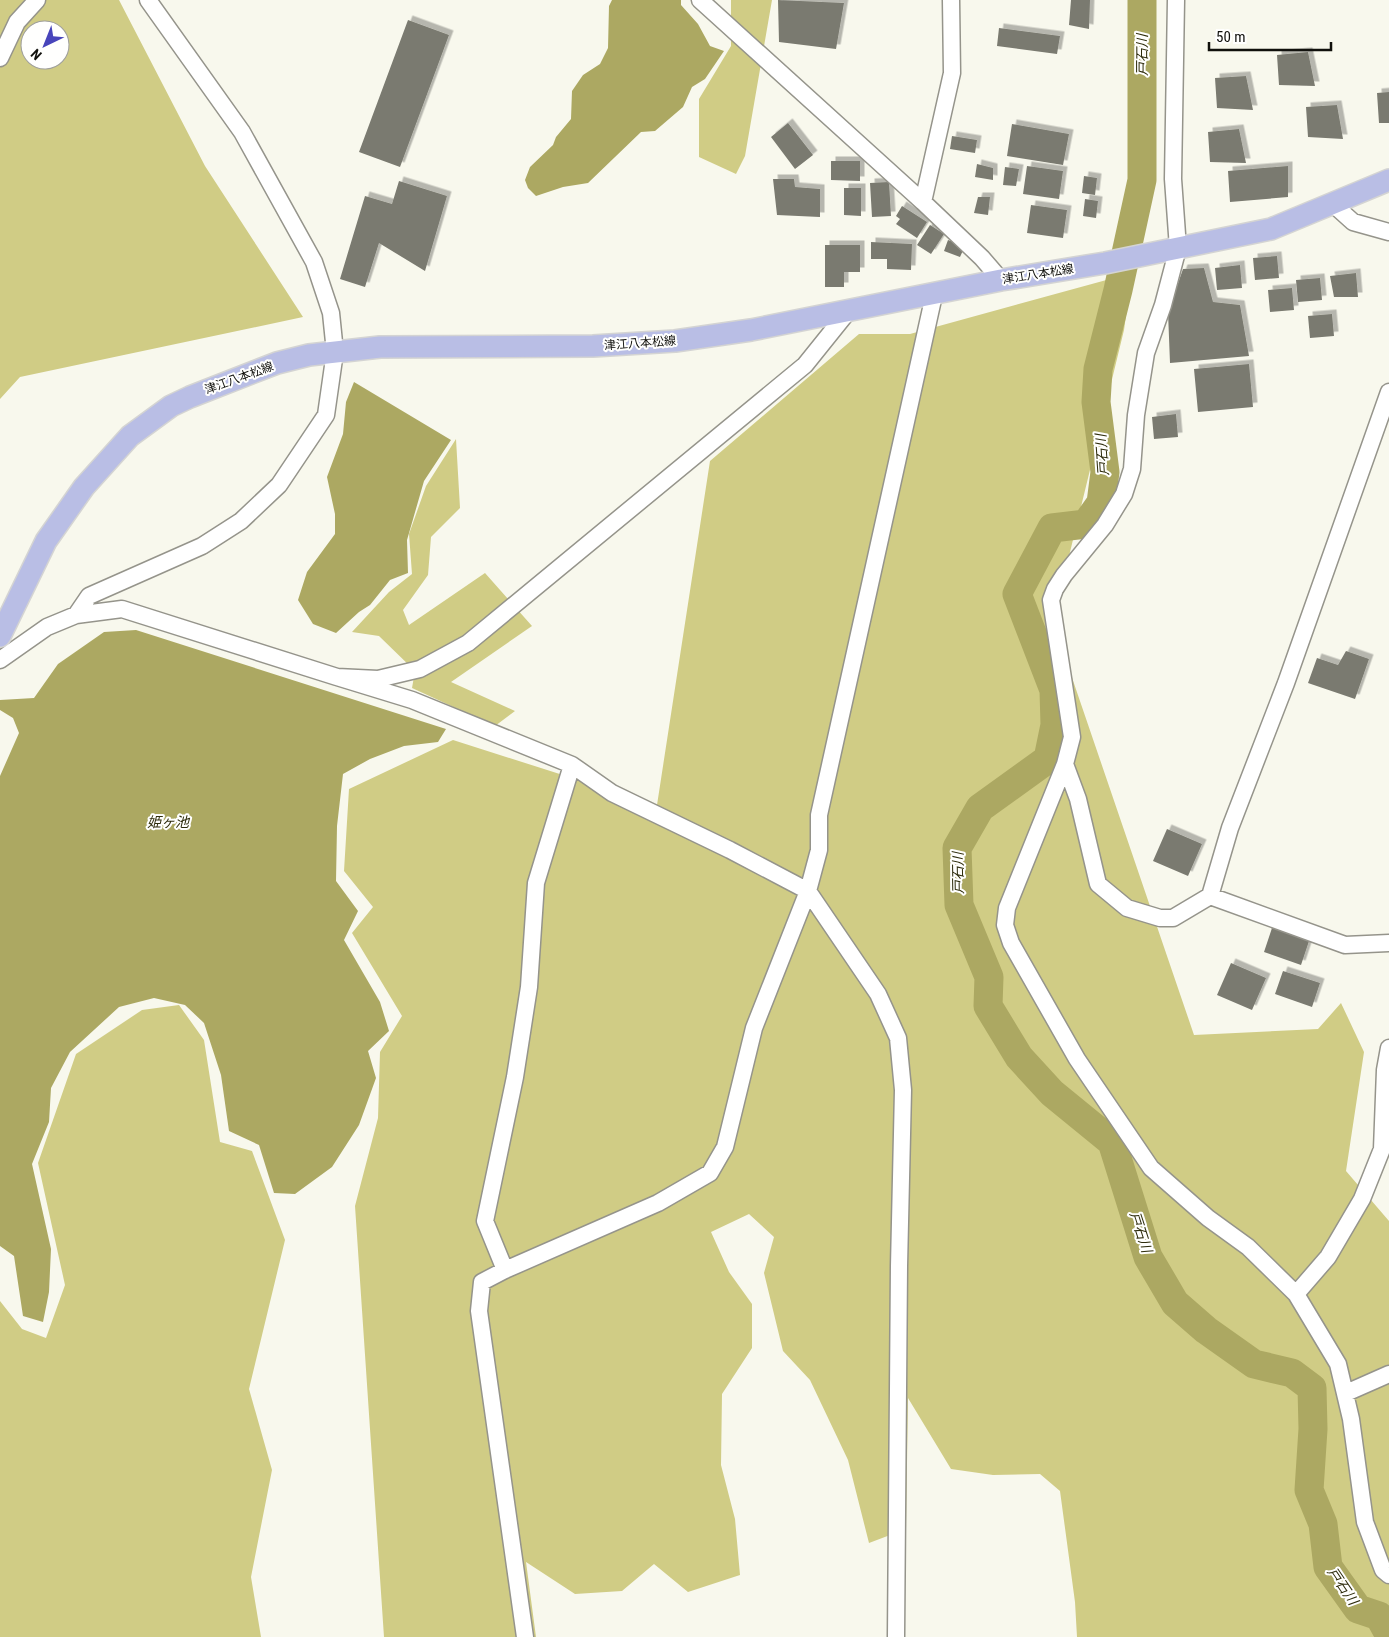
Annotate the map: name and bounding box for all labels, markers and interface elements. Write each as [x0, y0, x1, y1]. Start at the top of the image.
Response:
north arrow [20, 20, 70, 70]
scale bar [1209, 20, 1332, 52]
text: 50 m [1216, 28, 1246, 46]
water label: 戸石川 [1134, 32, 1150, 76]
text: N [28, 46, 45, 63]
street label: 津江八本松線 [1001, 261, 1075, 287]
street label: 津江八本松線 [604, 334, 676, 352]
street label: 津江八本松線 [203, 359, 275, 397]
water label: 戸石川 [1092, 431, 1111, 477]
water label: 姫ヶ池 [147, 814, 191, 830]
water label: 戸石川 [950, 850, 966, 894]
water label: 戸石川 [1127, 1210, 1156, 1256]
water label: 戸石川 [1325, 1564, 1362, 1610]

